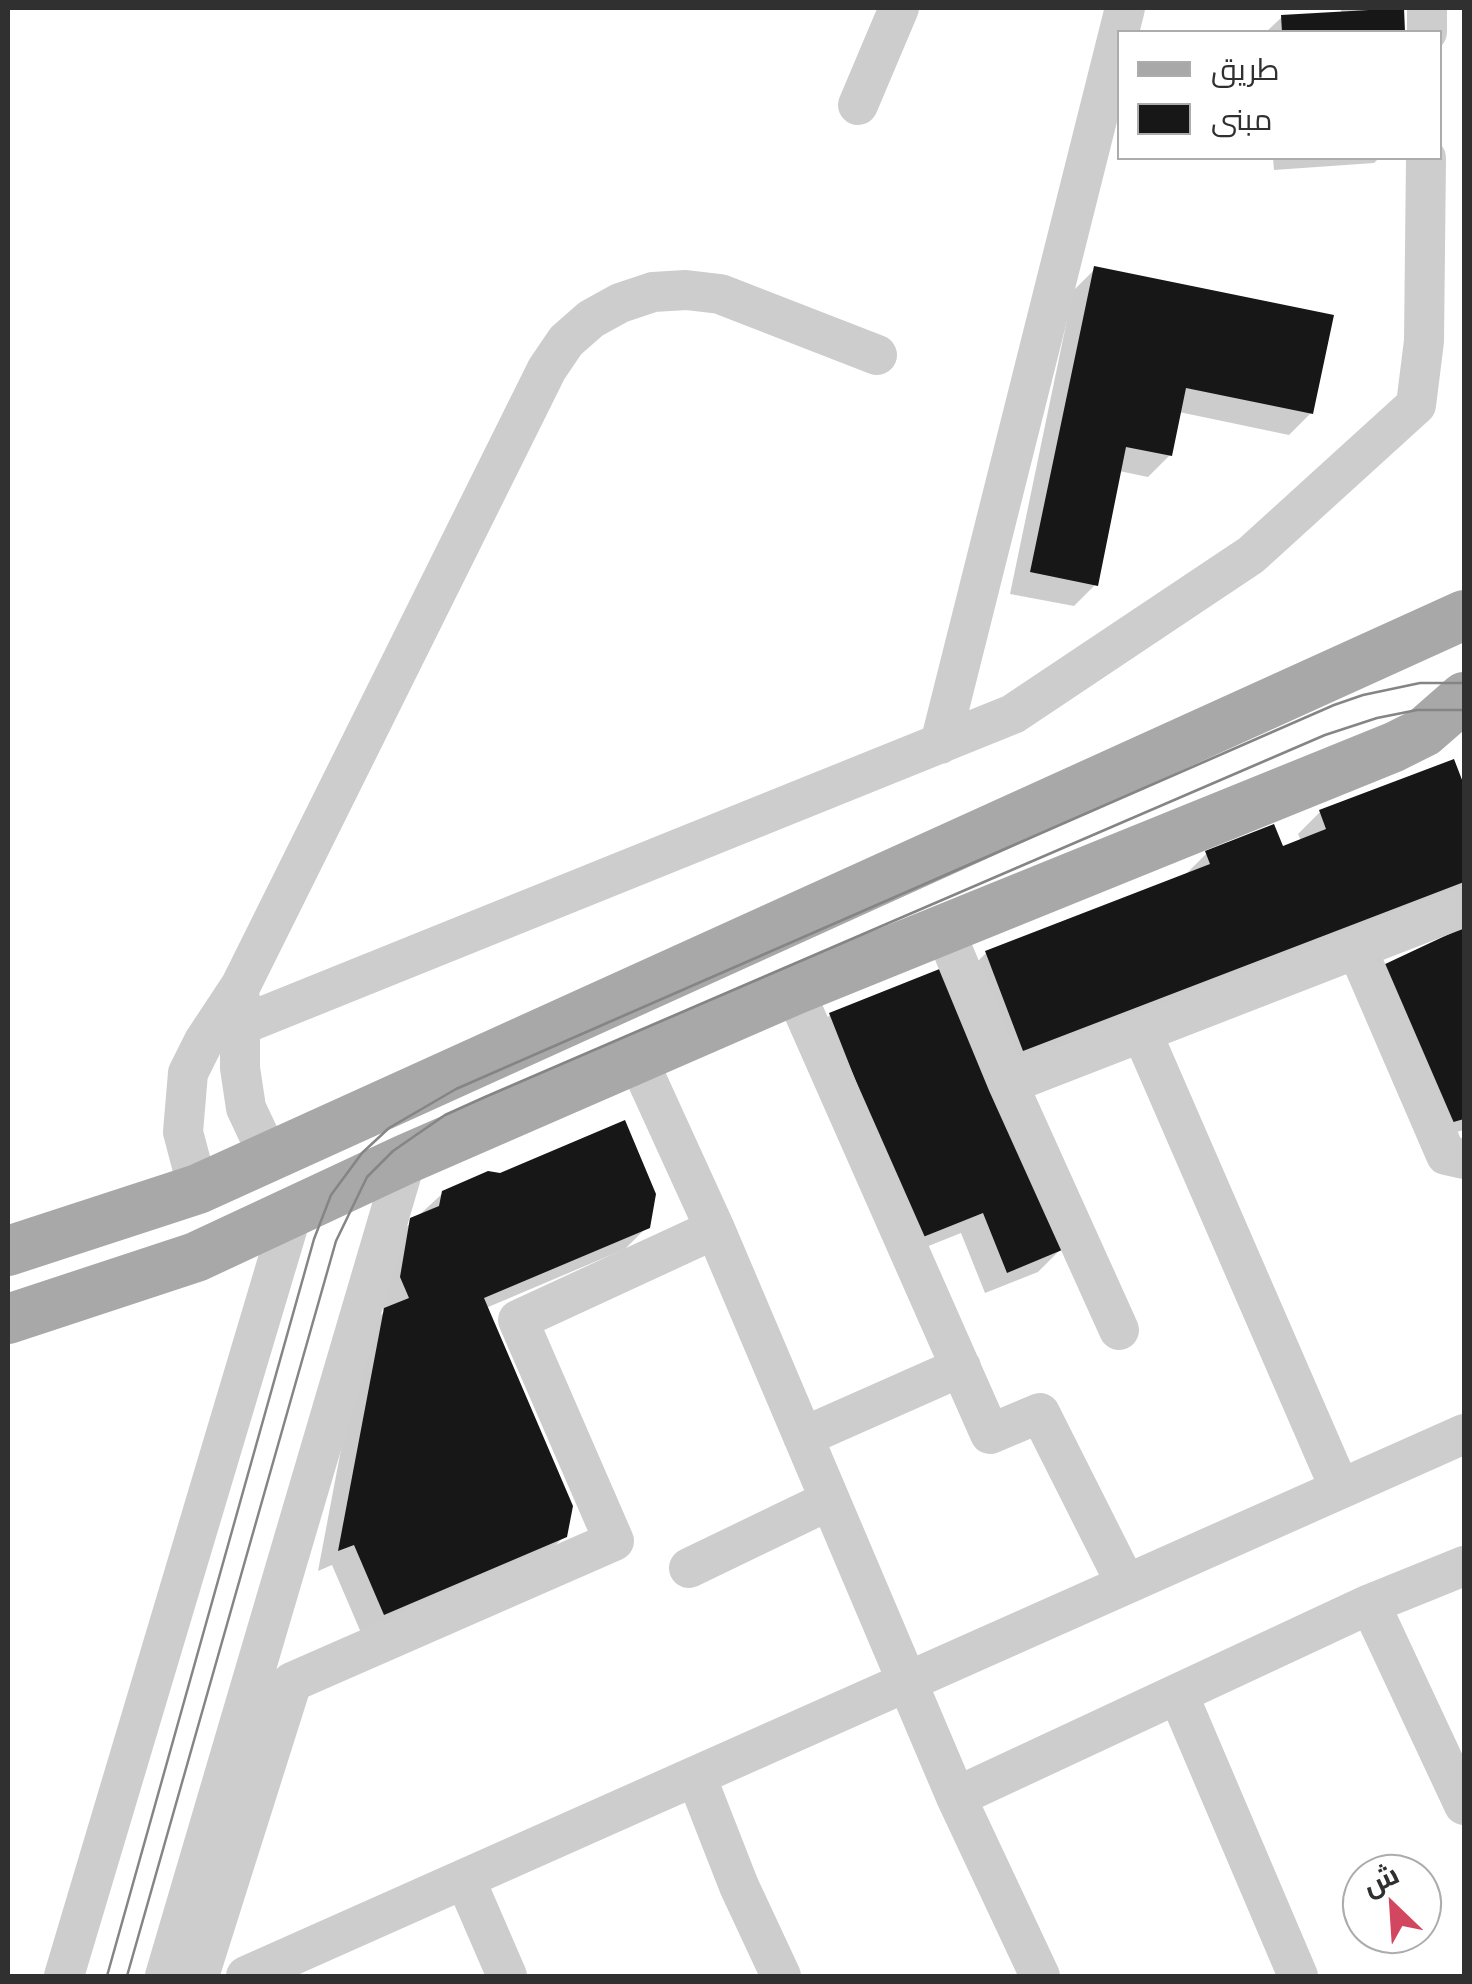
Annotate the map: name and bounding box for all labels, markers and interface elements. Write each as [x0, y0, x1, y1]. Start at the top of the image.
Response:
legend [1117, 30, 1442, 160]
text: طريق [1211, 50, 1280, 86]
text: مبنى [1211, 100, 1272, 136]
north arrow [1342, 1854, 1442, 1954]
text: ش [1357, 1856, 1404, 1902]

